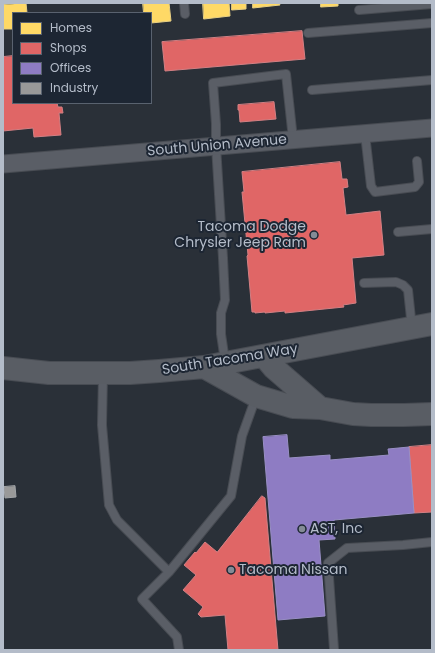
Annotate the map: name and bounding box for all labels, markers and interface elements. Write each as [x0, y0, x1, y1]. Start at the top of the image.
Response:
legend [12, 12, 152, 104]
text: Homes [50, 19, 92, 36]
text: Shops [50, 39, 87, 56]
text: Offices [50, 59, 91, 76]
text: Industry [50, 79, 98, 96]
street label: South Union Avenue [147, 132, 287, 160]
place label: Tacoma Dodge Chrysler Jeep Ram [174, 219, 306, 252]
marker: Tacoma Dodge Chrysler Jeep Ram [309, 230, 319, 240]
street label: South Tacoma Way [161, 341, 299, 379]
place label: AST, Inc [310, 521, 363, 537]
marker: AST, Inc [297, 524, 307, 534]
place label: Tacoma Nissan [239, 562, 347, 578]
marker: Tacoma Nissan [226, 565, 236, 575]

